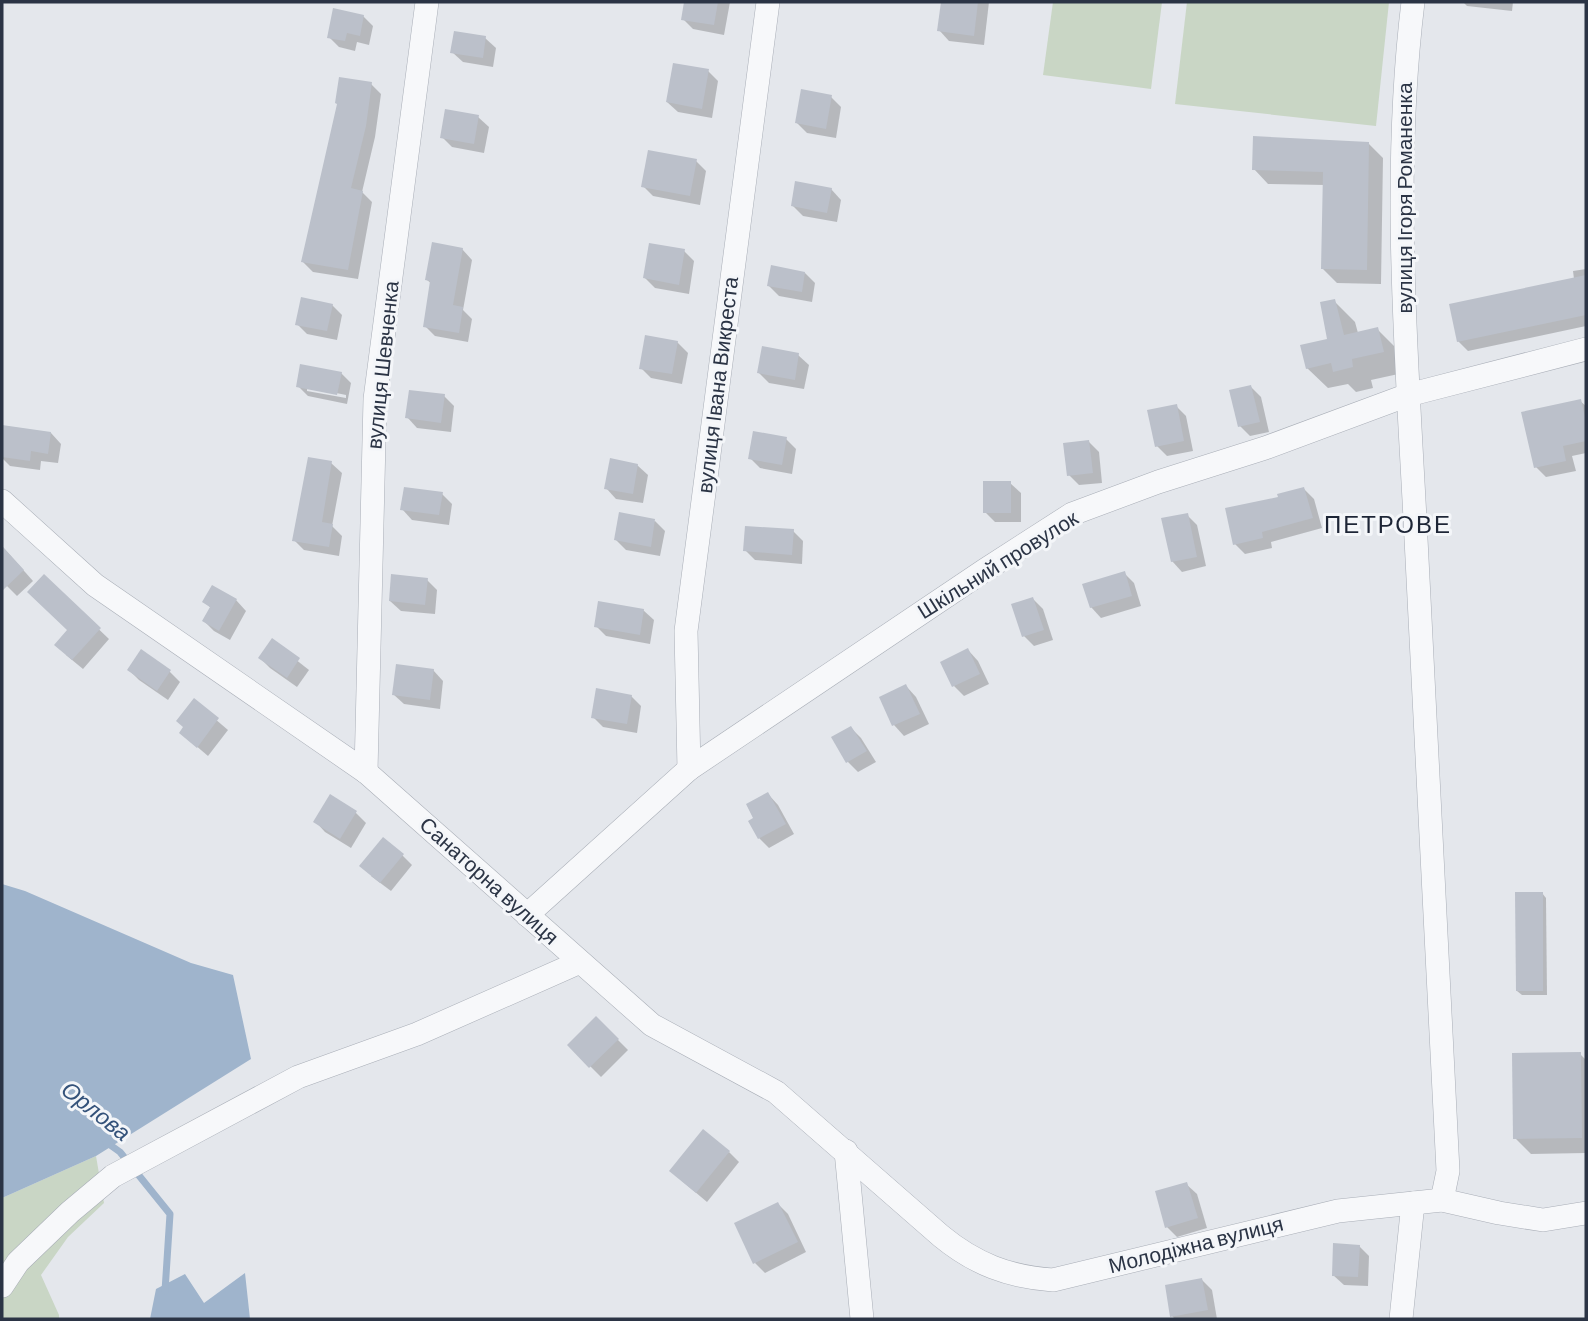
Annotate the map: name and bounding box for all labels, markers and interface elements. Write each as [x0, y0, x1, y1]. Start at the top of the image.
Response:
street label: вулиця Ігоря Романенка [1391, 82, 1416, 314]
street label: вулиця Івана Викреста [691, 275, 742, 495]
street label: вулиця Шевченка [360, 279, 403, 450]
street label: Шкільний провулок [912, 504, 1083, 623]
district label: ПЕТРОВЕ [1324, 509, 1452, 538]
street label: Санаторна вулиця [415, 811, 565, 949]
water label: Орлова [56, 1074, 137, 1146]
street label: Молодіжна вулиця [1106, 1210, 1286, 1277]

